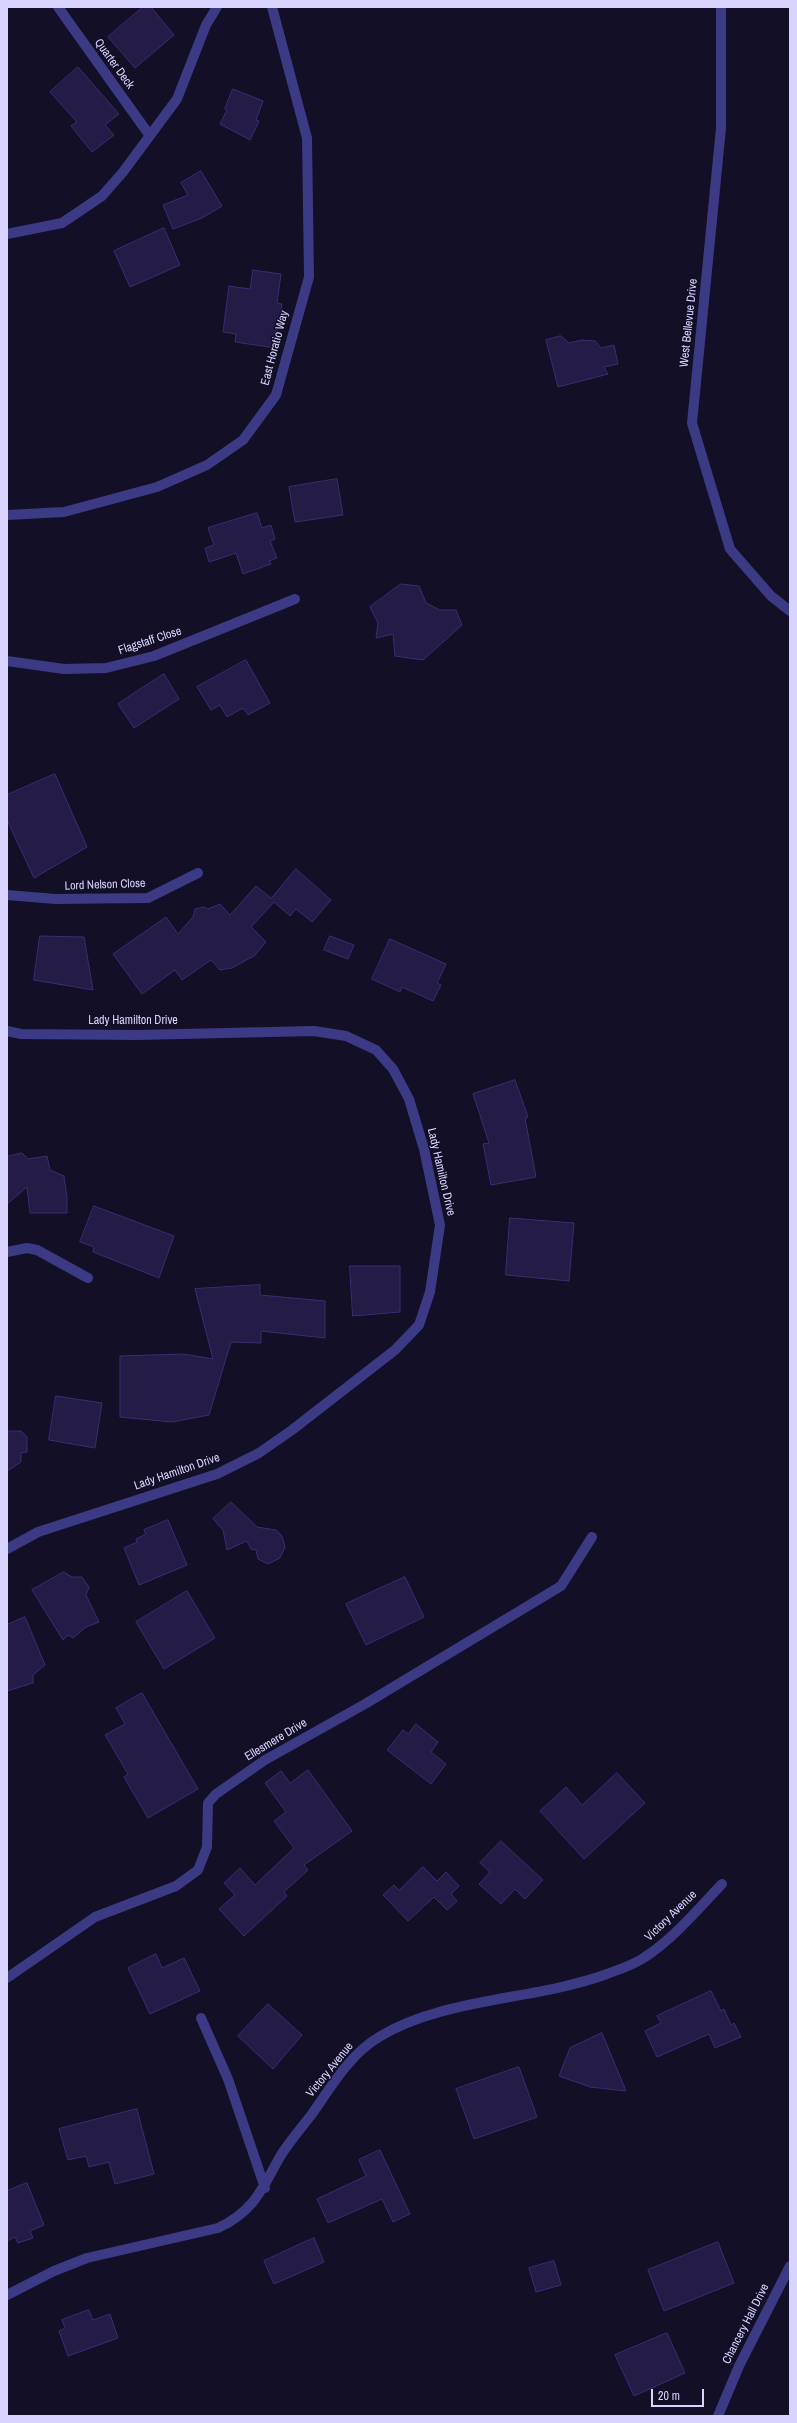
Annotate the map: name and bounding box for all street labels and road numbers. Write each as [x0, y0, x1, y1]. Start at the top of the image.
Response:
street label: Quarter Deck [91, 36, 137, 92]
street label: West Bellevue Drive [677, 278, 701, 368]
street label: East Horatio Way [258, 309, 292, 387]
street label: Flagstaff Close [117, 624, 183, 658]
street label: Lord Nelson Close [64, 876, 146, 894]
street label: Lady Hamilton Drive [88, 1014, 178, 1028]
street label: Lady Hamilton Drive [424, 1127, 458, 1217]
street label: Lady Hamilton Drive [132, 1451, 222, 1493]
street label: Ellesmere Drive [242, 1716, 310, 1764]
street label: Victory Avenue [642, 1888, 700, 1944]
street label: Victory Avenue [304, 2040, 356, 2100]
street label: Chancery Hall Drive [720, 2282, 772, 2366]

